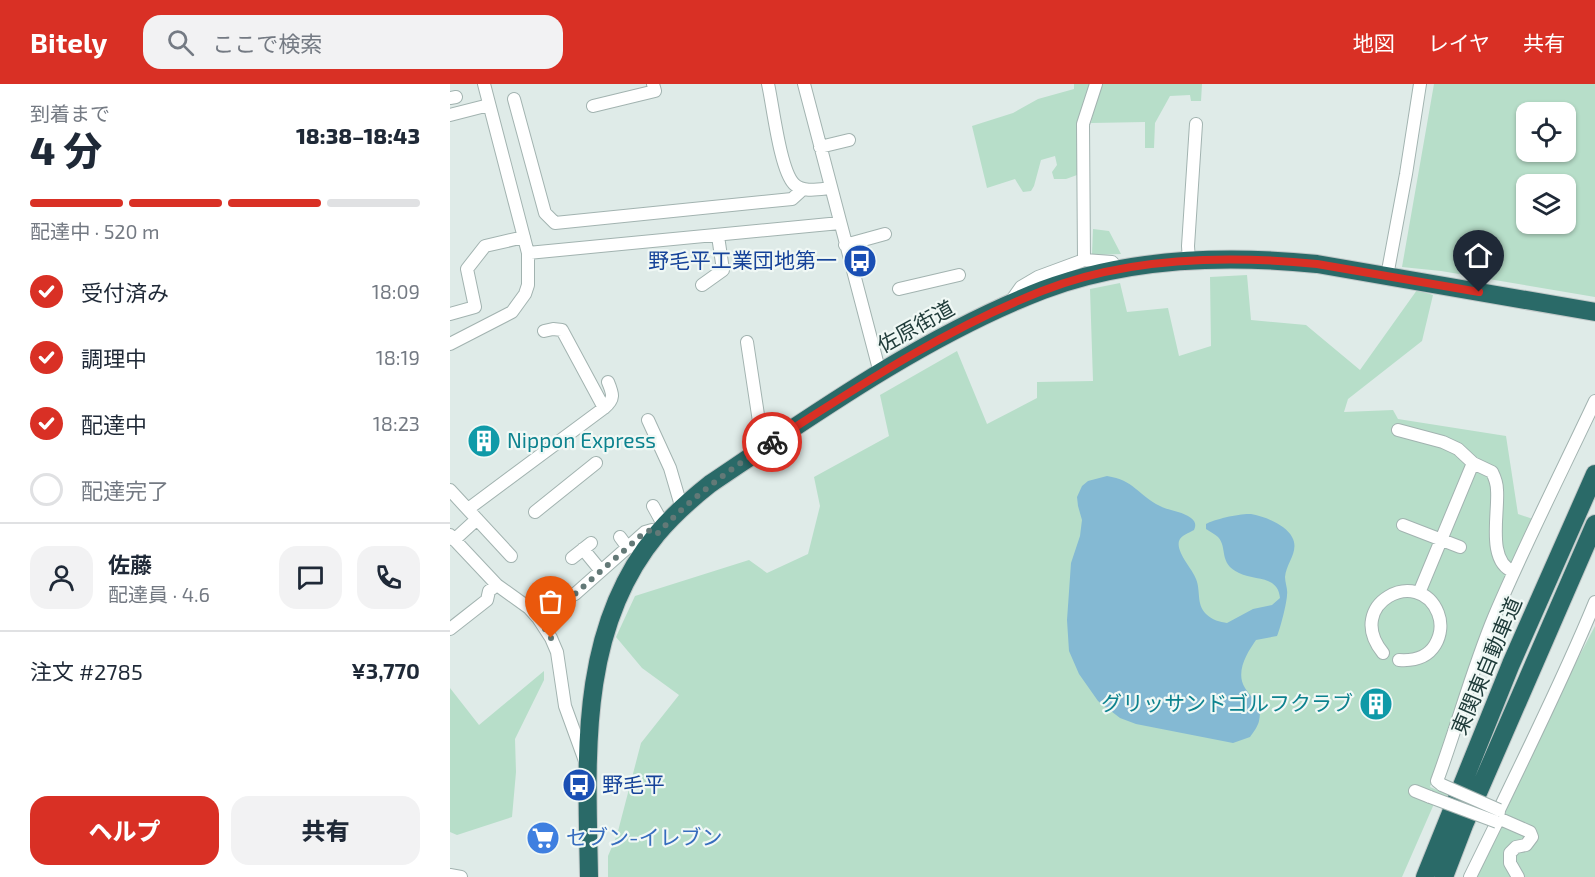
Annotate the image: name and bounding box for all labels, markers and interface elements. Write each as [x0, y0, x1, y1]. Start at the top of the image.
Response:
search box [143, 15, 563, 69]
text: Bitely [30, 25, 107, 59]
icon: search [164, 26, 197, 59]
text: ここで検索 [212, 30, 322, 56]
text: 地図 [1353, 30, 1395, 55]
text: レイヤ [1428, 30, 1490, 55]
text: 共有 [1523, 30, 1565, 55]
text: 到着まで [30, 101, 110, 125]
map controls [1516, 102, 1576, 234]
button: locate [1516, 102, 1576, 162]
text: 18:38–18:43 [296, 122, 420, 148]
text: 4 分 [30, 126, 103, 173]
button: layers [1516, 174, 1576, 234]
text: 配達中 · 520 m [30, 219, 160, 243]
pin [1453, 230, 1504, 292]
icon: home [1462, 239, 1495, 272]
bus stop icon: 野毛平工業団地第一 [842, 243, 878, 279]
place label: 野毛平工業団地第一 [648, 247, 837, 272]
icon: check [30, 275, 63, 308]
text: 受付済み [81, 279, 169, 305]
text: 18:09 [372, 279, 420, 303]
street label: 佐原街道 [872, 294, 958, 357]
icon: check [30, 341, 63, 374]
text: 調理中 [81, 345, 147, 371]
text: 18:19 [376, 345, 420, 369]
icon: check [30, 407, 63, 440]
text: 配達中 [81, 411, 147, 437]
text: 18:23 [373, 411, 420, 435]
courier [742, 412, 802, 472]
building icon: Nippon Express [466, 423, 502, 459]
icon: bike [756, 426, 789, 459]
place label: Nippon Express [507, 427, 656, 452]
text: 配達完了 [81, 477, 169, 503]
button: person [30, 546, 93, 609]
button: chat [279, 546, 342, 609]
button: phone [357, 546, 420, 609]
text: 佐藤 [108, 551, 152, 577]
pin [525, 576, 576, 638]
text: 配達員 · 4.6 [108, 582, 210, 606]
icon: bag [534, 585, 567, 618]
street label: 東関東自動車道 [1445, 593, 1526, 738]
text: ¥3,770 [351, 657, 420, 683]
text: 注文 #2785 [30, 658, 143, 684]
building icon: グリッサンドゴルフクラブ [1358, 686, 1394, 722]
place label: グリッサンドゴルフクラブ [1101, 690, 1353, 715]
bus stop icon: 野毛平 [561, 767, 597, 803]
place label: 野毛平 [602, 771, 665, 796]
button: ヘルプ [30, 796, 219, 865]
button: 共有 [231, 796, 420, 865]
supermarket icon: セブン-イレブン [525, 820, 561, 856]
place label: セブン-イレブン [566, 824, 722, 849]

